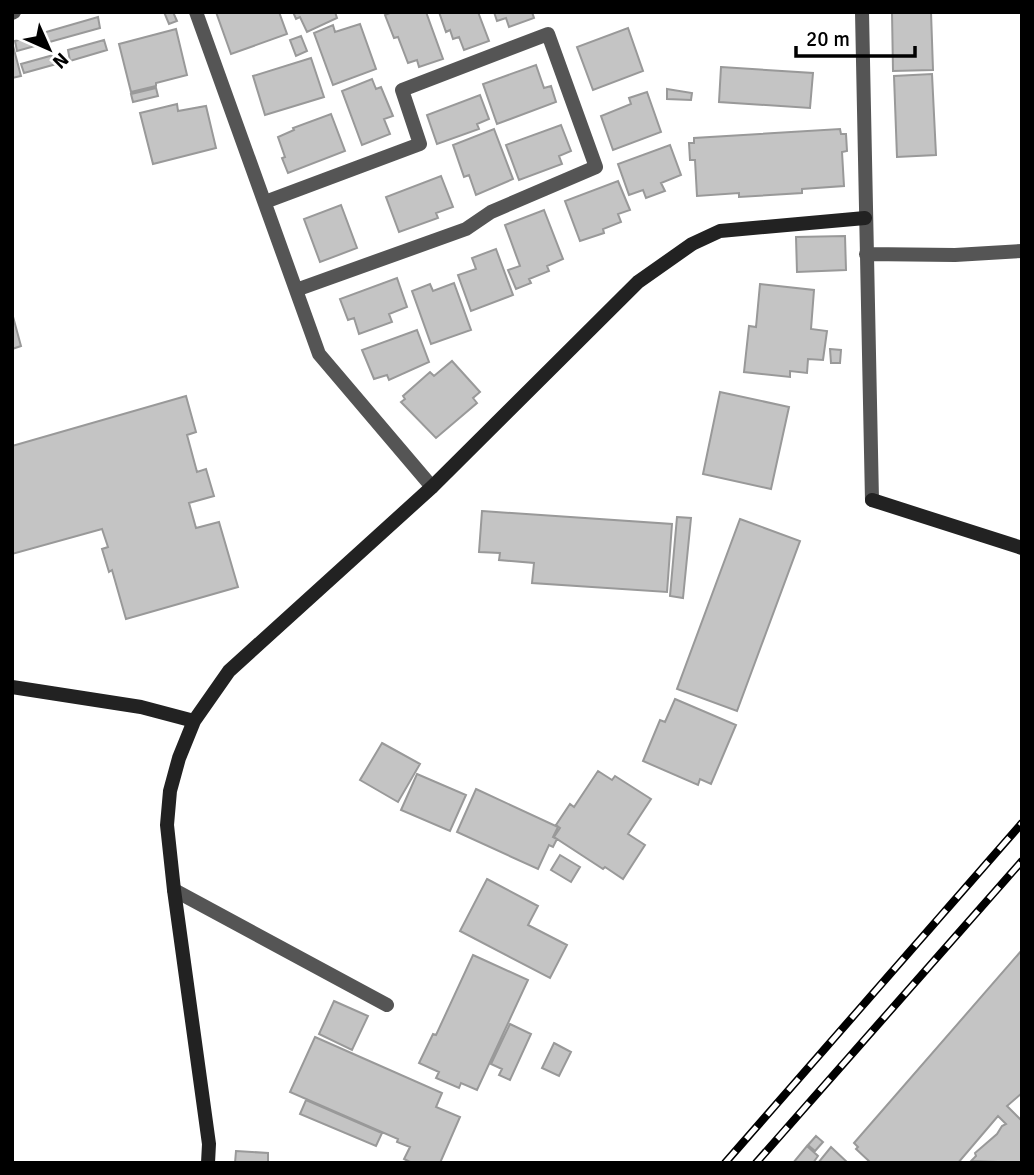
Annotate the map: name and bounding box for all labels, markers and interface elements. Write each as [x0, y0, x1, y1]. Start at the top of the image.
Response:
north arrow [14, 14, 84, 84]
scale bar [796, 14, 915, 58]
text: 20 m [806, 26, 850, 52]
text: N [47, 47, 73, 73]

